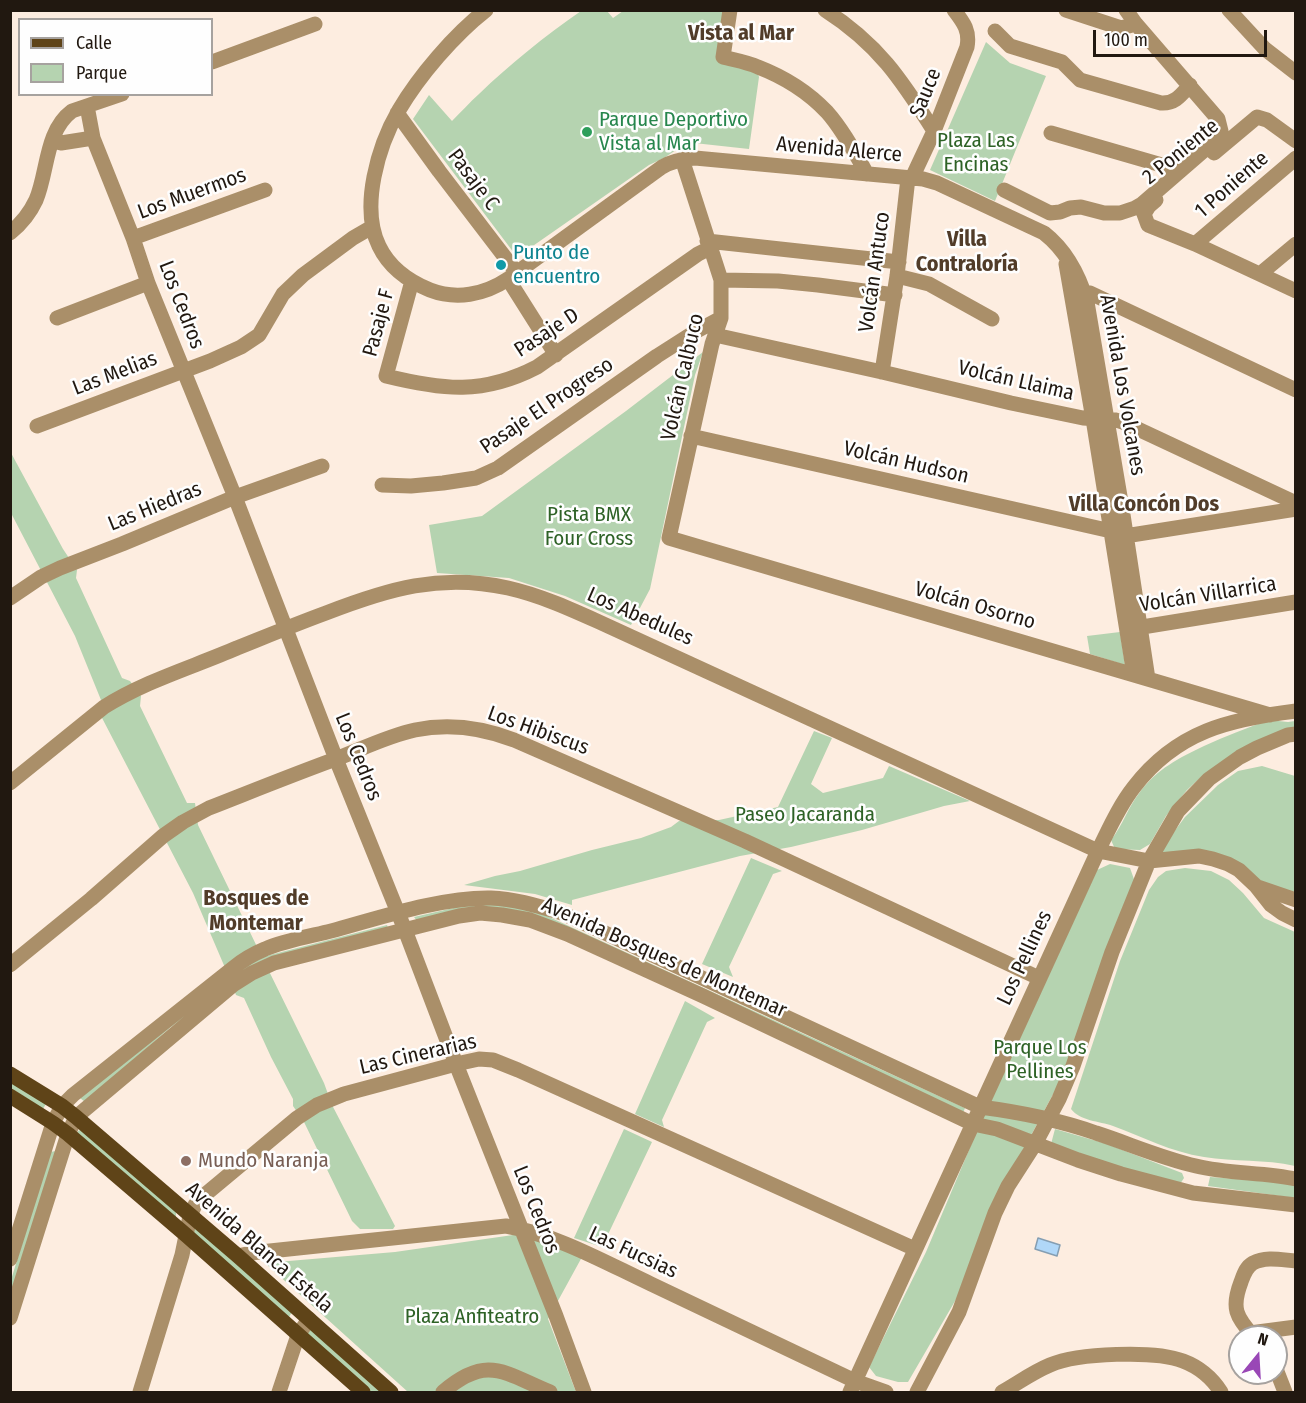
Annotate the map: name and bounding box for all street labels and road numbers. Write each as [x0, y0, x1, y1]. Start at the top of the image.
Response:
street label: Sauce [905, 65, 947, 121]
street label: 2 Poniente [1138, 114, 1224, 190]
street label: Avenida Alerce [775, 132, 903, 168]
street label: Pasaje C [442, 144, 504, 216]
street label: 1 Poniente [1190, 146, 1274, 224]
street label: Los Muermos [134, 163, 250, 225]
street label: Volcán Antuco [854, 210, 896, 334]
street label: Los Cedros [153, 257, 209, 353]
street label: Pasaje F [358, 287, 400, 359]
street label: Avenida Los Volcanes [1094, 292, 1150, 478]
street label: Pasaje D [510, 303, 584, 363]
street label: Volcán Calbuco [656, 311, 710, 443]
street label: Las Melias [69, 346, 161, 402]
street label: Pasaje El Progreso [476, 352, 618, 460]
street label: Volcán Llaima [956, 355, 1076, 407]
street label: Volcán Hudson [841, 436, 971, 490]
street label: Las Hiedras [105, 477, 205, 537]
street label: Volcán Villarrica [1138, 572, 1278, 618]
street label: Volcán Osorno [912, 577, 1038, 635]
street label: Los Abedules [583, 582, 697, 652]
street label: Los Hibiscus [484, 701, 592, 761]
street label: Los Cedros [329, 709, 387, 805]
street label: Avenida Bosques de Montemar [537, 892, 791, 1024]
street label: Los Pellines [992, 907, 1058, 1009]
street label: Las Cinerarias [357, 1029, 479, 1081]
street label: Los Cedros [507, 1162, 565, 1258]
street label: Avenida Blanca Estela [180, 1177, 338, 1319]
street label: Las Fucsias [585, 1222, 681, 1284]

